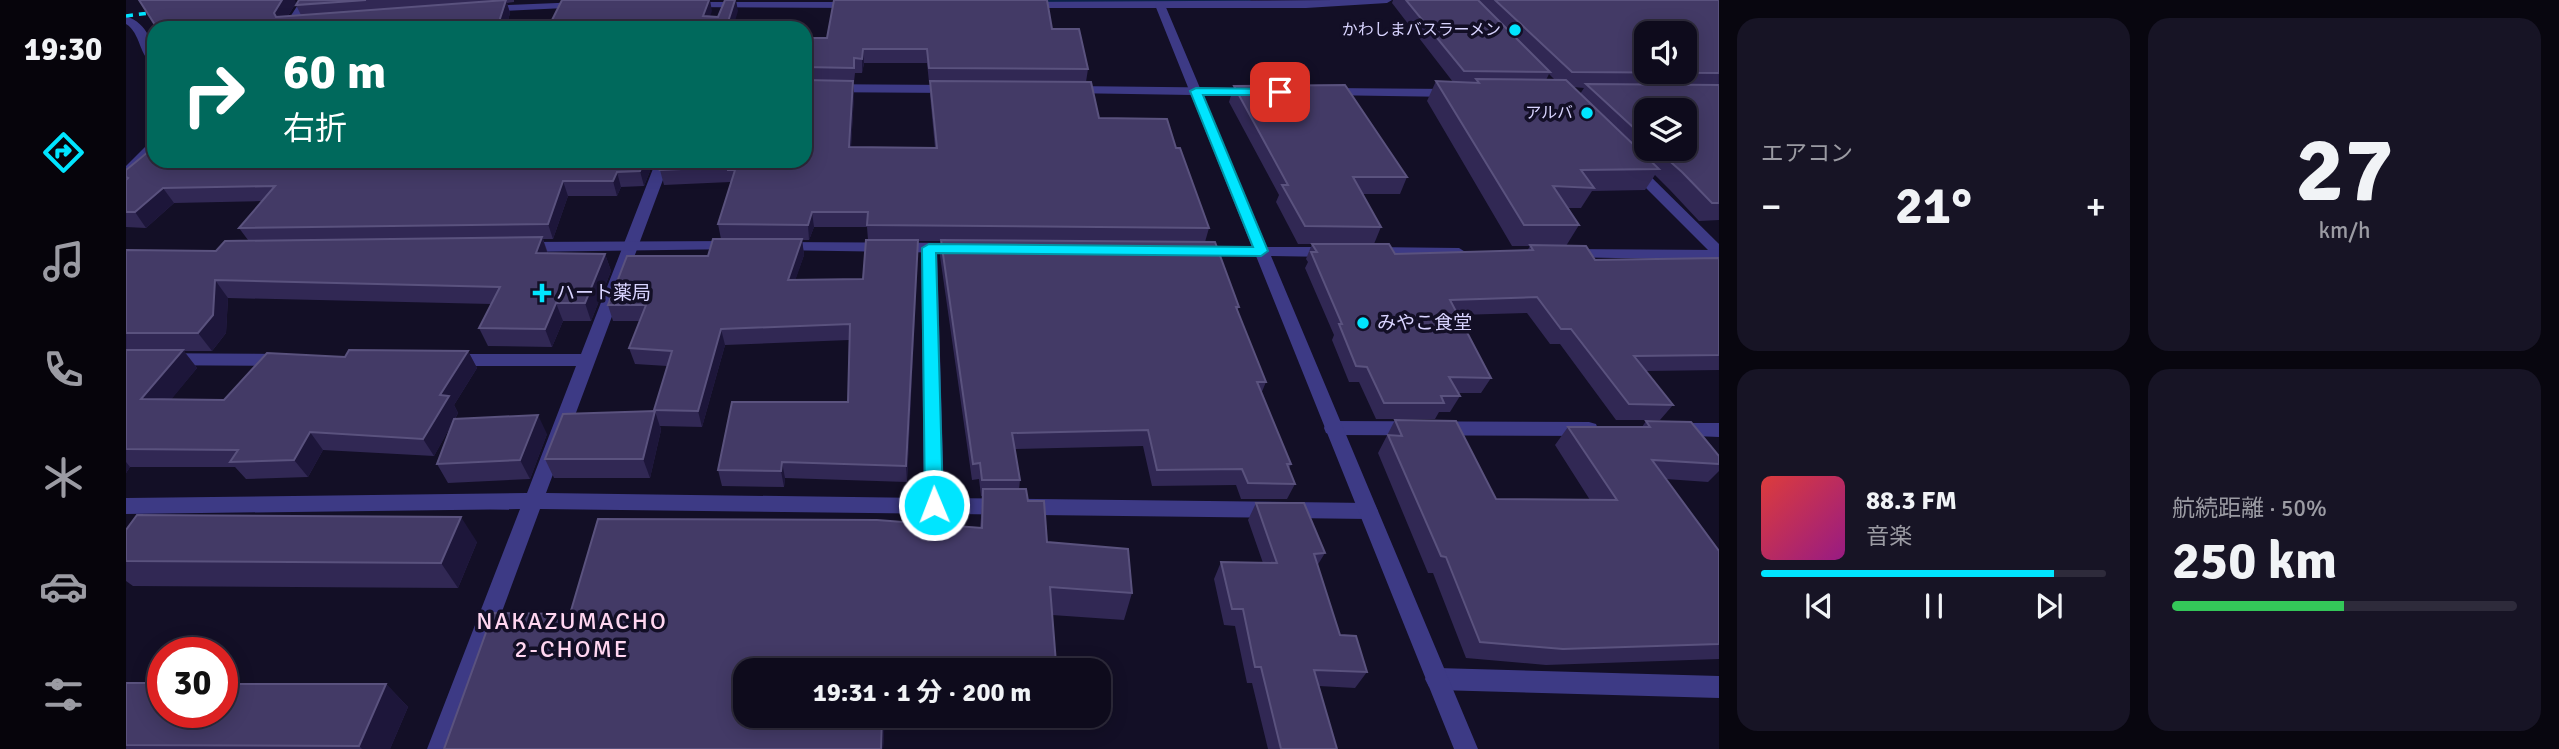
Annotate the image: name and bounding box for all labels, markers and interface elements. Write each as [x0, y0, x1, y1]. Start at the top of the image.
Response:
place label: かわしまバスラーメン [1342, 20, 1501, 40]
map controls [1634, 21, 1697, 161]
button: sound [1634, 21, 1697, 84]
marker: かわしまバスラーメン [1507, 22, 1523, 38]
text: 19:30 [24, 30, 102, 69]
text: 60 m [283, 42, 386, 102]
icon: right [168, 49, 259, 140]
pin [1250, 62, 1310, 122]
icon: arrive [1261, 73, 1299, 111]
button: layers [1634, 98, 1697, 161]
place label: アルバ [1525, 103, 1573, 123]
marker: アルバ [1579, 105, 1595, 121]
text: 右折 [283, 109, 347, 148]
text: 27 [2295, 114, 2394, 227]
icon: directions [39, 128, 88, 177]
text: エアコン [1761, 139, 1853, 168]
text: 21° [1895, 174, 1972, 238]
text: − [1761, 183, 1782, 230]
text: + [2085, 183, 2106, 230]
text: km/h [2318, 216, 2371, 245]
icon: music [39, 237, 88, 286]
place label: ハート薬局 [556, 281, 651, 305]
marker: ハート薬局 [534, 285, 550, 301]
place label: みやこ食堂 [1377, 311, 1472, 335]
marker: みやこ食堂 [1355, 315, 1371, 331]
icon: phone [39, 345, 88, 394]
icon: climate [39, 453, 88, 502]
position arrow [897, 468, 971, 542]
text: 88.3 FM [1866, 485, 1957, 517]
text: 航続距離 · 50% [2172, 494, 2327, 523]
text: 音楽 [1866, 522, 1912, 551]
text: 250 km [2172, 529, 2337, 593]
icon: car [39, 562, 88, 611]
icon: previous [1800, 587, 1838, 625]
icon: pause [1915, 587, 1953, 625]
icon: next [2030, 587, 2068, 625]
district label: NAKAZUMACHO 2-CHOME [476, 606, 668, 664]
speed limit sign: 30 [147, 637, 238, 728]
icon: filters [39, 670, 88, 719]
text: 19:31 · 1 分 · 200 m [813, 677, 1031, 709]

